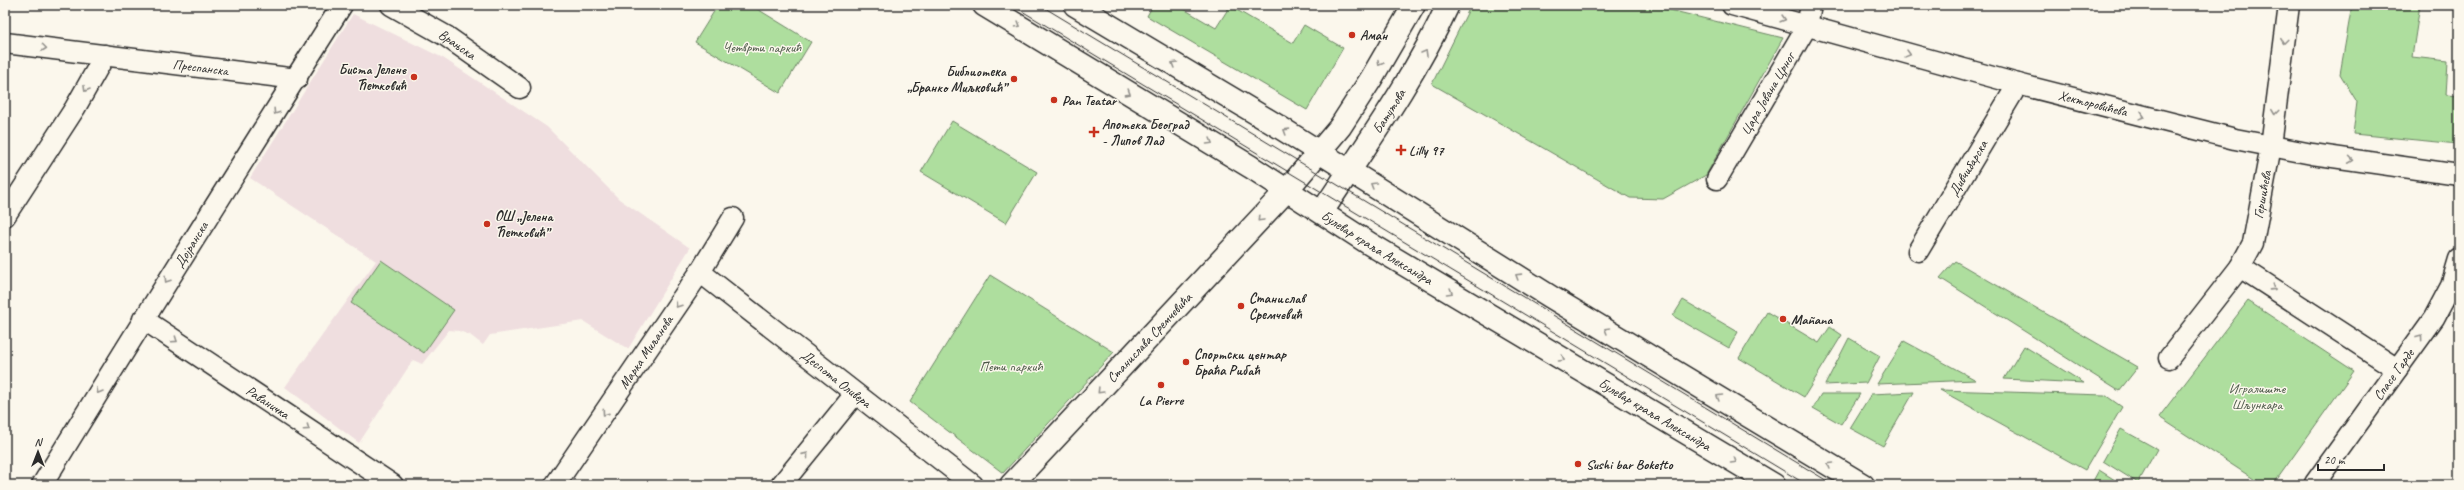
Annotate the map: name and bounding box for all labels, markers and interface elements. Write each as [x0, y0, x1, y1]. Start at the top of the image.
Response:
one-way arrow [1779, 14, 1786, 23]
one-way arrow [1014, 21, 1021, 28]
street label: Врањска [436, 25, 480, 63]
place label: Аман [1360, 27, 1388, 44]
marker: Аман [1347, 30, 1357, 40]
one-way arrow [2280, 38, 2289, 44]
park label: Четврти паркић [723, 39, 802, 56]
one-way arrow [41, 43, 47, 52]
street label: Цара Јована Црног [1736, 48, 1799, 138]
one-way arrow [1905, 49, 1912, 58]
one-way arrow [1420, 50, 1427, 57]
street label: Преспанска [172, 55, 230, 79]
one-way arrow [1378, 59, 1385, 66]
place label: Биста Јелене Ћетковић [339, 61, 408, 94]
one-way arrow [1171, 62, 1178, 69]
place label: Библиотека „Бранко Миљковић” [907, 63, 1009, 96]
marker: Биста Јелене Ћетковић [409, 72, 419, 82]
marker: Библиотека „Бранко Миљковић” [1009, 74, 1019, 84]
one-way arrow [83, 85, 90, 92]
street label: Батутова [1368, 85, 1409, 136]
street label: Хекторовићева [2057, 86, 2130, 120]
one-way arrow [1124, 88, 1131, 95]
place label: Pan Teatar [1062, 92, 1118, 109]
marker: Pan Teatar [1049, 95, 1059, 105]
one-way arrow [273, 108, 280, 115]
one-way arrow [2271, 109, 2280, 115]
one-way arrow [2139, 112, 2145, 120]
place label: Апотека Београд - Липов Лад [1102, 116, 1190, 149]
marker: Апотека Београд - Липов Лад [1089, 127, 1099, 137]
one-way arrow [1283, 128, 1290, 136]
street label: Дивчибарска [1945, 136, 1991, 199]
one-way arrow [1206, 137, 1213, 145]
place label: Lilly 97 [1409, 142, 1445, 159]
marker: Lilly 97 [1396, 145, 1406, 155]
one-way arrow [2348, 155, 2354, 164]
street label: Гершићева [2249, 168, 2275, 220]
one-way arrow [1370, 182, 1377, 189]
street label: Булевар краља Александра [1318, 206, 1437, 289]
place label: ОШ „Јелена Ћетковић” [495, 208, 555, 241]
one-way arrow [1258, 214, 1265, 221]
street label: Дојранска [170, 217, 212, 270]
marker: ОШ „Јелена Ћетковић” [482, 219, 492, 229]
one-way arrow [1515, 273, 1522, 281]
one-way arrow [164, 276, 172, 283]
one-way arrow [2268, 283, 2275, 290]
one-way arrow [1446, 287, 1453, 295]
street label: Станислава Сремчевића [1103, 288, 1196, 386]
place label: Станислав Сремчевић [1249, 290, 1307, 323]
one-way arrow [675, 301, 683, 308]
marker: Станислав Сремчевић [1236, 301, 1246, 311]
street label: Марка Миљанова [615, 311, 677, 392]
place label: Mañana [1791, 311, 1833, 328]
marker: Mañana [1778, 314, 1788, 324]
one-way arrow [1604, 328, 1611, 335]
one-way arrow [2415, 334, 2423, 341]
one-way arrow [171, 335, 178, 343]
street label: Спасе Гарде [2369, 344, 2418, 403]
street label: Деспота Оливера [798, 346, 876, 412]
place label: Спортски центар Браћа Рибаћ [1194, 346, 1287, 379]
one-way arrow [1558, 354, 1565, 361]
marker: Спортски центар Браћа Рибаћ [1181, 357, 1191, 367]
park label: Пети паркић [980, 358, 1043, 375]
street label: Булевар краља Александра [1596, 374, 1715, 455]
marker: La Pierre [1156, 380, 1166, 390]
park label: Игралиште Шљункара [2229, 380, 2287, 413]
street label: Раваничка [243, 382, 294, 423]
one-way arrow [1097, 386, 1105, 394]
one-way arrow [96, 387, 104, 394]
place label: La Pierre [1139, 392, 1185, 409]
one-way arrow [1716, 395, 1723, 402]
one-way arrow [603, 408, 610, 415]
one-way arrow [303, 423, 310, 430]
north arrow [18, 432, 58, 472]
text: N [35, 435, 44, 449]
scale bar [2318, 446, 2384, 472]
one-way arrow [801, 452, 808, 459]
text: 20 m [2324, 452, 2346, 468]
place label: Sushi bar Boketto [1586, 456, 1673, 473]
one-way arrow [1730, 456, 1737, 464]
marker: Sushi bar Boketto [1573, 459, 1583, 469]
one-way arrow [1827, 462, 1834, 469]

